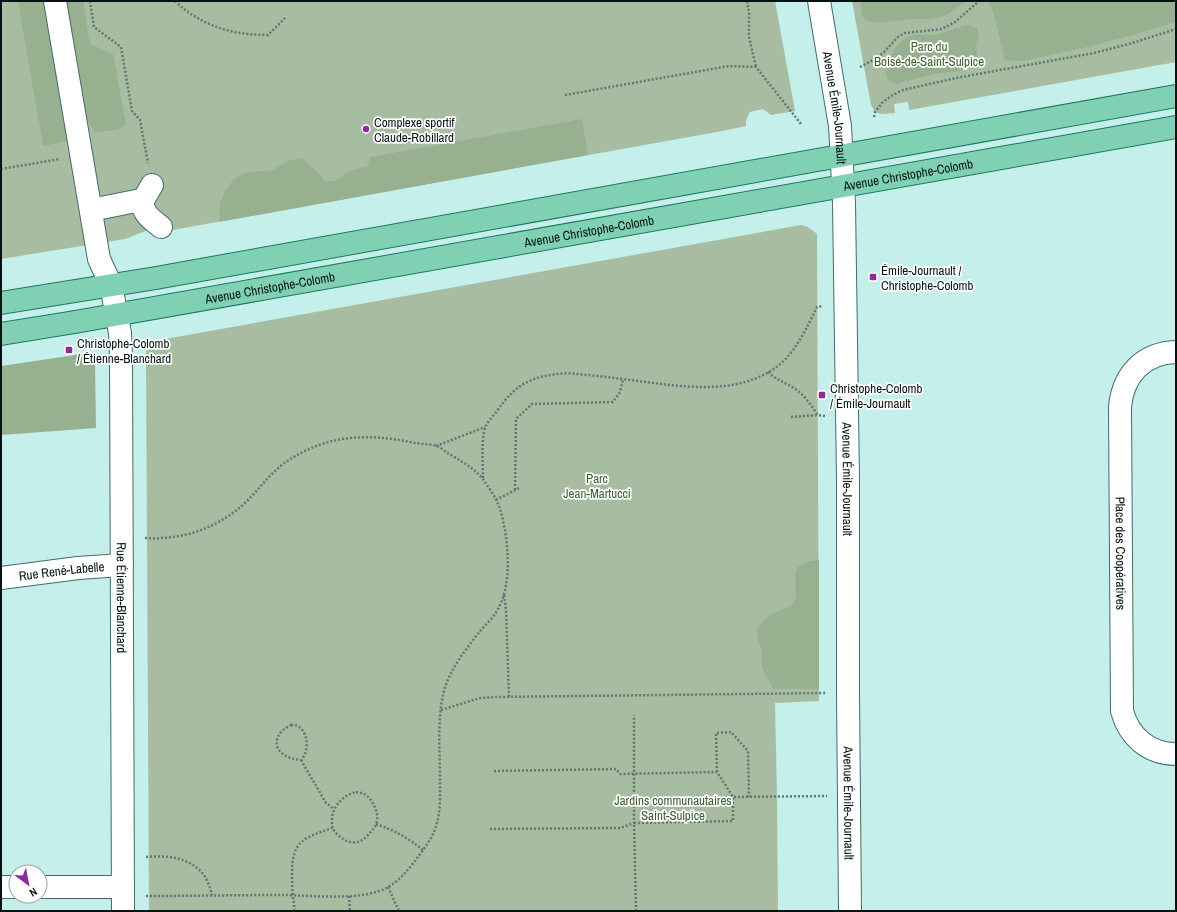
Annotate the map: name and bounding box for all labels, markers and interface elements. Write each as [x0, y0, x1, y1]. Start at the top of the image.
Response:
park label: Parc du Boisé-de-Saint-Sulpice [874, 38, 984, 70]
street label: Avenue Émile-Journault [818, 49, 850, 165]
place label: Complexe sportif Claude-Robillard [374, 114, 455, 146]
marker: Complexe sportif Claude-Robillard [361, 124, 371, 134]
street label: Avenue Christophe-Colomb [841, 155, 974, 195]
street label: Avenue Christophe-Colomb [522, 212, 655, 251]
place label: Émile-Journault / Christophe-Colomb [881, 262, 973, 294]
street label: Avenue Christophe-Colomb [203, 268, 336, 308]
marker: Émile-Journault / Christophe-Colomb [868, 272, 878, 282]
place label: Christophe-Colomb / Étienne-Blanchard [77, 335, 171, 367]
marker: Christophe-Colomb / Étienne-Blanchard [64, 345, 74, 355]
place label: Christophe-Colomb / Émile-Journault [830, 380, 922, 412]
marker: Christophe-Colomb / Émile-Journault [817, 390, 827, 400]
street label: Avenue Émile-Journault [838, 421, 856, 536]
park label: Parc Jean-Martucci [563, 470, 631, 502]
street label: Place des Coopératives [1112, 497, 1129, 610]
street label: Rue Étienne-Blanchard [113, 542, 130, 653]
street label: Rue René-Labelle [18, 558, 105, 585]
street label: Avenue Émile-Journault [839, 745, 858, 860]
park label: Jardins communautaires Saint-Sulpice [614, 792, 732, 824]
north arrow [8, 864, 48, 904]
text: N [27, 885, 40, 900]

